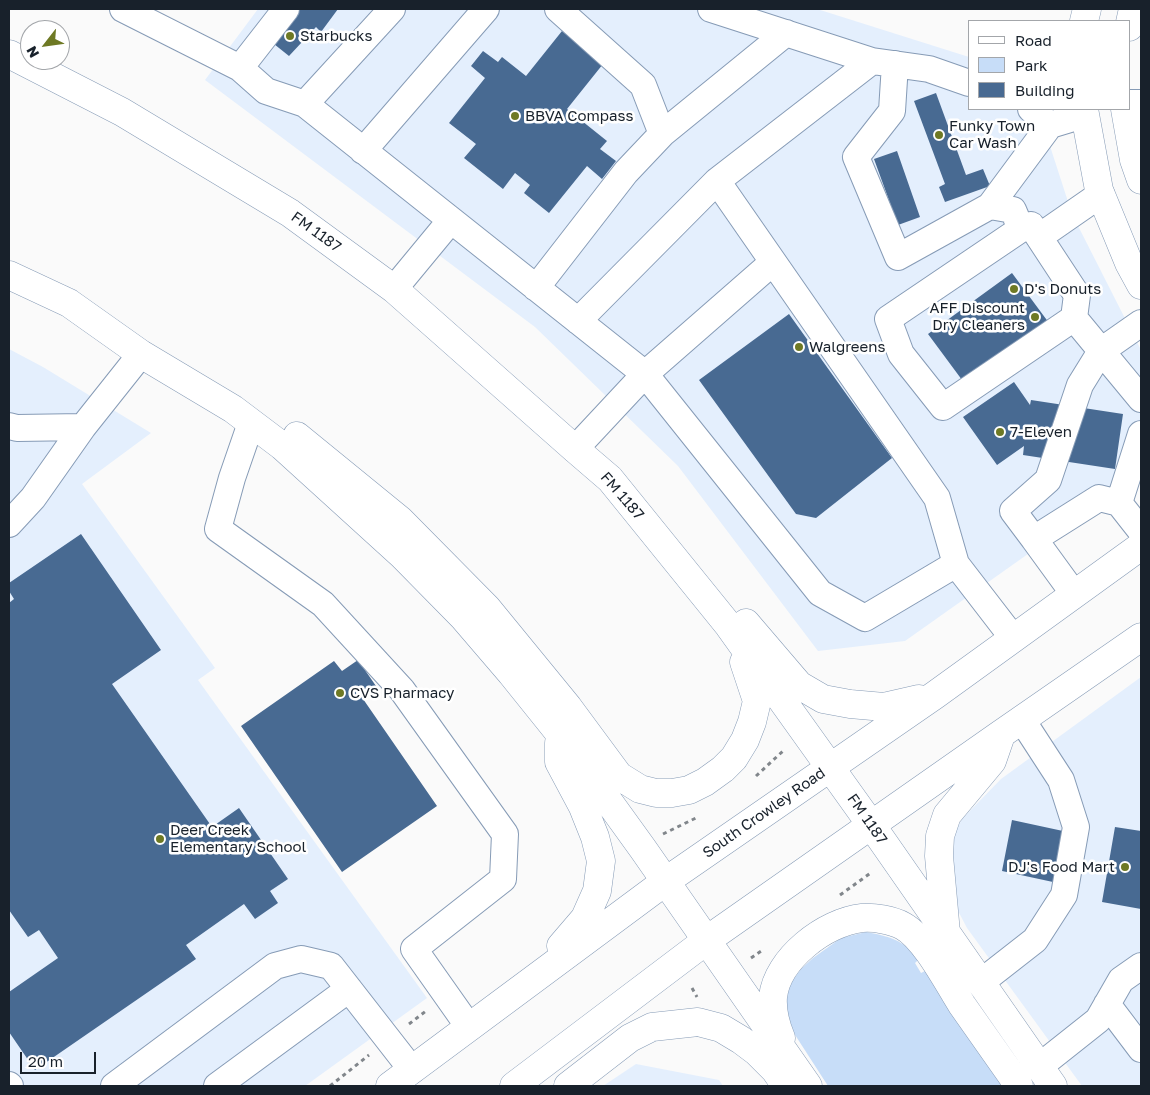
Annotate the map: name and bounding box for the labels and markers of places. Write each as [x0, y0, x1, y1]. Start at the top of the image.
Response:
place label: Starbucks [300, 27, 373, 45]
marker: Starbucks [284, 30, 296, 42]
place label: BBVA Compass [525, 107, 633, 125]
marker: BBVA Compass [509, 110, 521, 122]
place label: Funky Town Car Wash [949, 117, 1035, 152]
marker: Funky Town Car Wash [933, 129, 945, 141]
place label: D's Donuts [1024, 280, 1101, 298]
marker: D's Donuts [1008, 283, 1020, 295]
place label: AFF Discount Dry Cleaners [930, 299, 1025, 334]
marker: AFF Discount Dry Cleaners [1029, 311, 1041, 323]
place label: Walgreens [809, 338, 885, 356]
marker: Walgreens [793, 341, 805, 353]
place label: 7-Eleven [1010, 423, 1072, 441]
marker: 7-Eleven [994, 426, 1006, 438]
place label: CVS Pharmacy [350, 684, 454, 702]
marker: CVS Pharmacy [334, 687, 346, 699]
place label: Deer Creek Elementary School [170, 821, 306, 856]
marker: Deer Creek Elementary School [154, 833, 166, 845]
place label: DJ's Food Mart [1008, 858, 1115, 876]
marker: DJ's Food Mart [1119, 861, 1131, 873]

